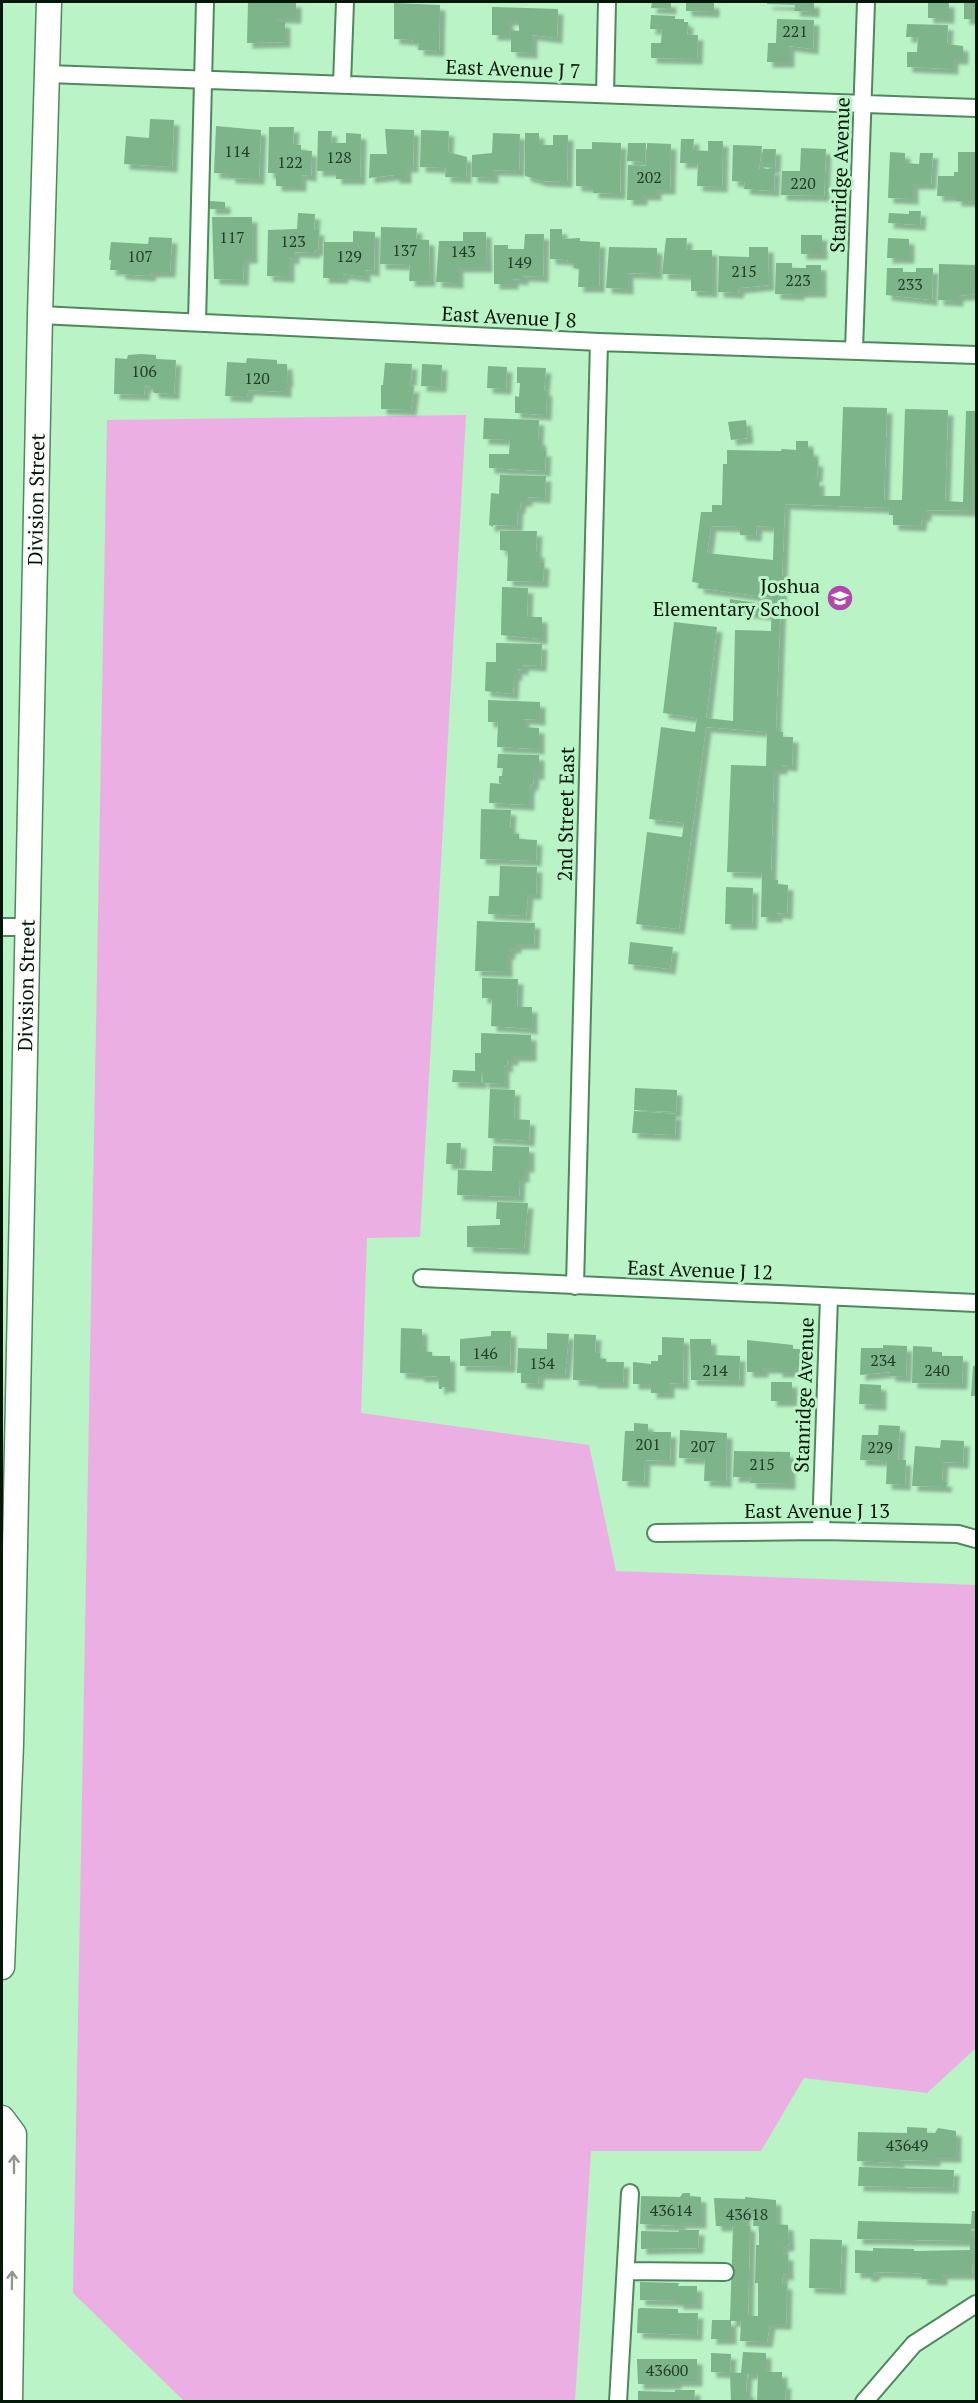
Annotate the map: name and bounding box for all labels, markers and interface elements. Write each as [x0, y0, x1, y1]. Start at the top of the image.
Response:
house number: 221 [782, 20, 808, 42]
street label: East Avenue J 7 [445, 53, 581, 84]
street label: Stanridge Avenue [823, 97, 856, 253]
house number: 114 [224, 140, 250, 162]
house number: 128 [326, 146, 352, 168]
house number: 122 [277, 151, 303, 173]
house number: 202 [636, 166, 662, 188]
house number: 220 [790, 172, 816, 194]
house number: 117 [219, 226, 245, 248]
house number: 123 [280, 230, 306, 252]
house number: 137 [392, 239, 418, 261]
house number: 143 [450, 240, 476, 262]
house number: 107 [127, 245, 153, 267]
house number: 129 [336, 245, 362, 267]
house number: 149 [506, 251, 532, 273]
house number: 215 [731, 260, 757, 282]
house number: 223 [785, 269, 811, 291]
house number: 233 [897, 273, 923, 295]
street label: East Avenue J 8 [441, 299, 577, 334]
house number: 106 [131, 360, 157, 382]
house number: 120 [244, 367, 270, 389]
street label: Division Street [21, 432, 51, 566]
place label: Joshua Elementary School [653, 572, 820, 622]
school or university icon: Joshua Elementary School [825, 583, 855, 613]
street label: 2nd Street East [551, 746, 580, 881]
street label: Division Street [11, 918, 41, 1052]
street label: East Avenue J 12 [627, 1253, 773, 1286]
street label: Stanridge Avenue [787, 1317, 820, 1473]
house number: 146 [472, 1342, 498, 1364]
house number: 234 [870, 1349, 896, 1371]
house number: 154 [529, 1352, 555, 1374]
house number: 214 [702, 1359, 728, 1381]
house number: 240 [924, 1359, 950, 1381]
house number: 201 [635, 1433, 661, 1455]
house number: 207 [690, 1435, 716, 1457]
house number: 229 [867, 1436, 893, 1458]
house number: 215 [749, 1453, 775, 1475]
street label: East Avenue J 13 [744, 1497, 890, 1524]
house number: 43649 [886, 2134, 928, 2156]
one-way arrow [8, 2155, 20, 2175]
house number: 43614 [650, 2199, 693, 2221]
house number: 43618 [726, 2203, 768, 2225]
one-way arrow [7, 2271, 18, 2291]
house number: 43600 [646, 2359, 688, 2381]

